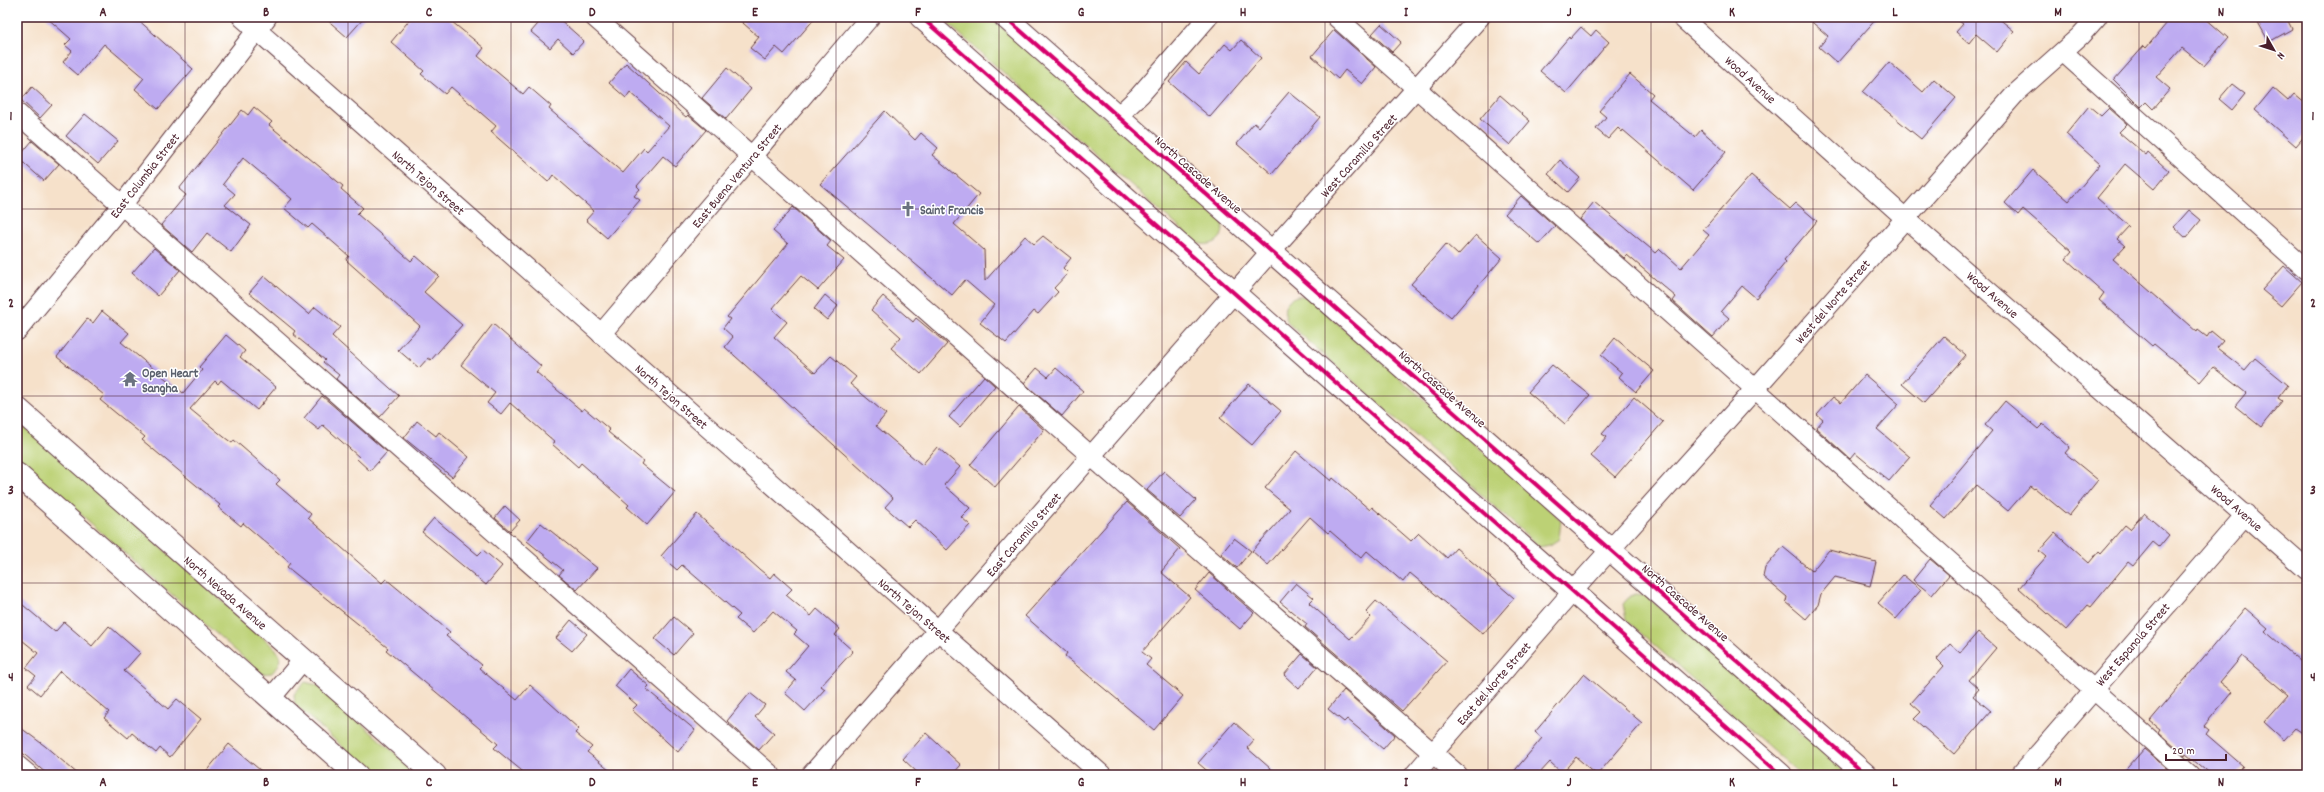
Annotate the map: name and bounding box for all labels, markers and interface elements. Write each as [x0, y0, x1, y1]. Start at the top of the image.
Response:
text: A [99, 4, 107, 23]
text: B [263, 4, 269, 23]
text: C [426, 4, 433, 23]
text: D [589, 4, 596, 23]
text: E [752, 4, 759, 23]
text: F [915, 4, 921, 23]
text: G [1078, 4, 1085, 23]
text: H [1240, 4, 1247, 23]
text: I [1404, 4, 1409, 23]
text: J [1567, 4, 1572, 23]
text: K [1729, 4, 1735, 23]
text: L [1892, 4, 1898, 23]
text: M [2054, 4, 2062, 23]
text: N [2218, 4, 2224, 23]
north arrow [2254, 30, 2294, 70]
text: N [2272, 48, 2288, 63]
street label: Wood Avenue [1719, 52, 1780, 109]
text: 1 [10, 108, 13, 127]
text: 1 [2312, 108, 2315, 127]
street label: West Caramillo Street [1317, 110, 1403, 203]
street label: East Buena Ventura Street [688, 120, 788, 233]
street label: East Columbia Street [107, 130, 186, 223]
street label: North Cascade Avenue [1149, 132, 1245, 219]
street label: North Tejon Street [387, 147, 468, 221]
church icon: Saint Francis [899, 200, 917, 218]
place label: Saint Francis [920, 202, 984, 221]
street label: West del Norte Street [1792, 256, 1876, 349]
street label: Wood Avenue [1961, 268, 2022, 324]
text: 2 [8, 295, 14, 314]
text: 2 [2310, 295, 2316, 314]
street label: North Cascade Avenue [1393, 346, 1489, 433]
street label: North Tejon Street [630, 361, 711, 435]
place label: Open Heart Sangha [142, 365, 198, 399]
temple icon: Open Heart Sangha [121, 370, 139, 388]
street label: Wood Avenue [2205, 481, 2266, 537]
text: 3 [8, 482, 14, 501]
text: 3 [2310, 482, 2316, 501]
street label: East Caramillo Street [983, 489, 1067, 582]
street label: North Nevada Avenue [178, 552, 270, 636]
street label: North Cascade Avenue [1636, 560, 1732, 647]
street label: North Tejon Street [873, 575, 954, 649]
street label: West Espanola Street [2092, 599, 2176, 692]
street label: East del Norte Street [1453, 639, 1537, 731]
text: 4 [8, 669, 14, 688]
text: 4 [2310, 669, 2316, 688]
scale bar [2166, 736, 2226, 762]
text: 20 m [2172, 743, 2195, 760]
text: A [99, 774, 107, 792]
text: B [263, 774, 269, 792]
text: C [426, 774, 433, 792]
text: D [589, 774, 596, 792]
text: E [752, 774, 759, 792]
text: F [915, 774, 921, 792]
text: G [1078, 774, 1085, 792]
text: H [1240, 774, 1247, 792]
text: I [1404, 774, 1409, 792]
text: J [1567, 774, 1572, 792]
text: K [1729, 774, 1735, 792]
text: L [1892, 774, 1898, 792]
text: M [2054, 774, 2062, 792]
text: N [2218, 774, 2224, 792]

